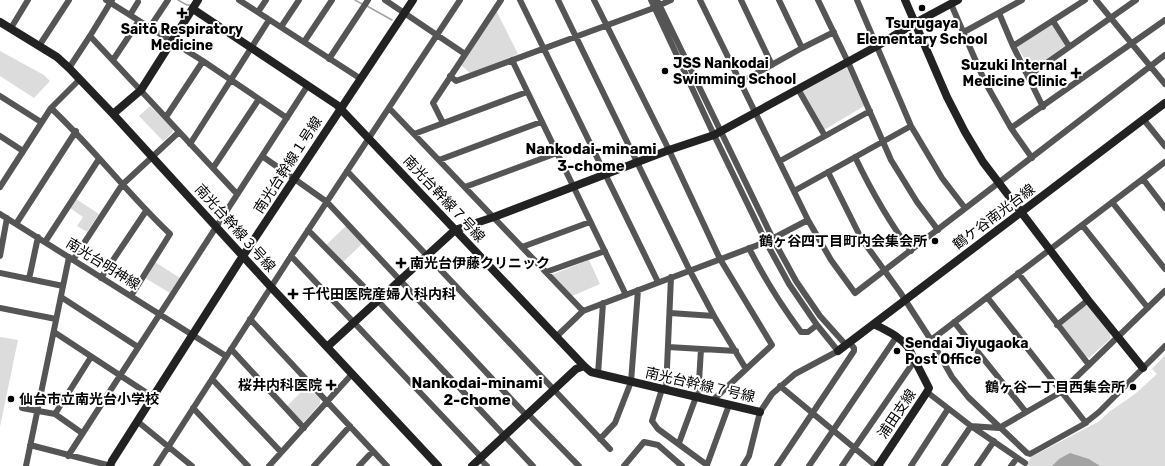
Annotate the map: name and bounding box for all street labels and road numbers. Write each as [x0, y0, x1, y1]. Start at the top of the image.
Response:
street label: 南光台幹線１号線 [250, 113, 326, 217]
street label: 南光台幹線７号線 [400, 152, 488, 246]
street label: 南光台幹線３号線 [191, 181, 279, 275]
street label: 鶴ケ谷南光台線 [950, 181, 1038, 253]
street label: 南光台明神線 [63, 235, 143, 293]
street label: 南光台幹線７号線 [644, 364, 756, 406]
street label: 浦田支線 [874, 386, 920, 442]

